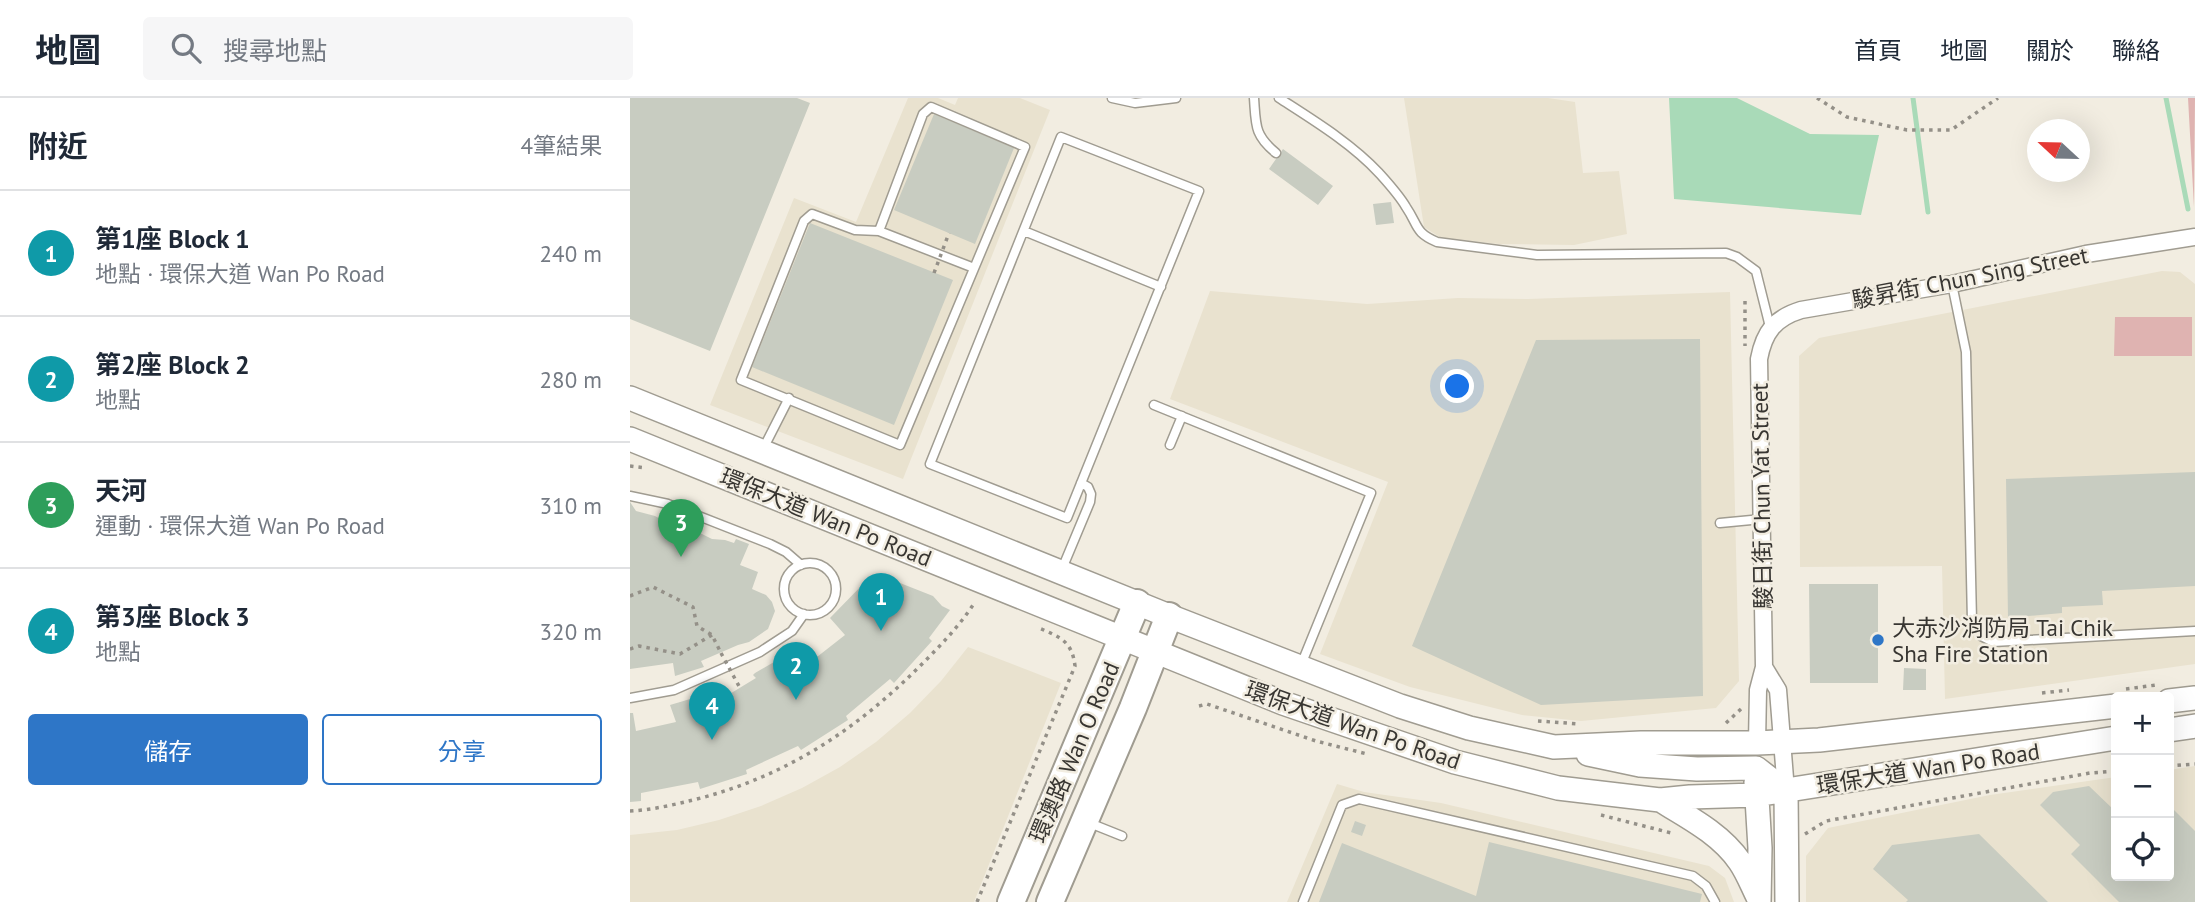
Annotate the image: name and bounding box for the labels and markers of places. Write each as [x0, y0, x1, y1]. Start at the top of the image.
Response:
pin: 3 [658, 499, 704, 557]
pin: 1 [858, 573, 904, 631]
place label: 大赤沙消防局 Tai Chik Sha Fire Station [1892, 613, 2113, 668]
marker: 大赤沙消防局 Tai Chik Sha Fire Station [1870, 632, 1886, 648]
pin: 2 [773, 642, 819, 700]
pin: 4 [689, 682, 735, 740]

